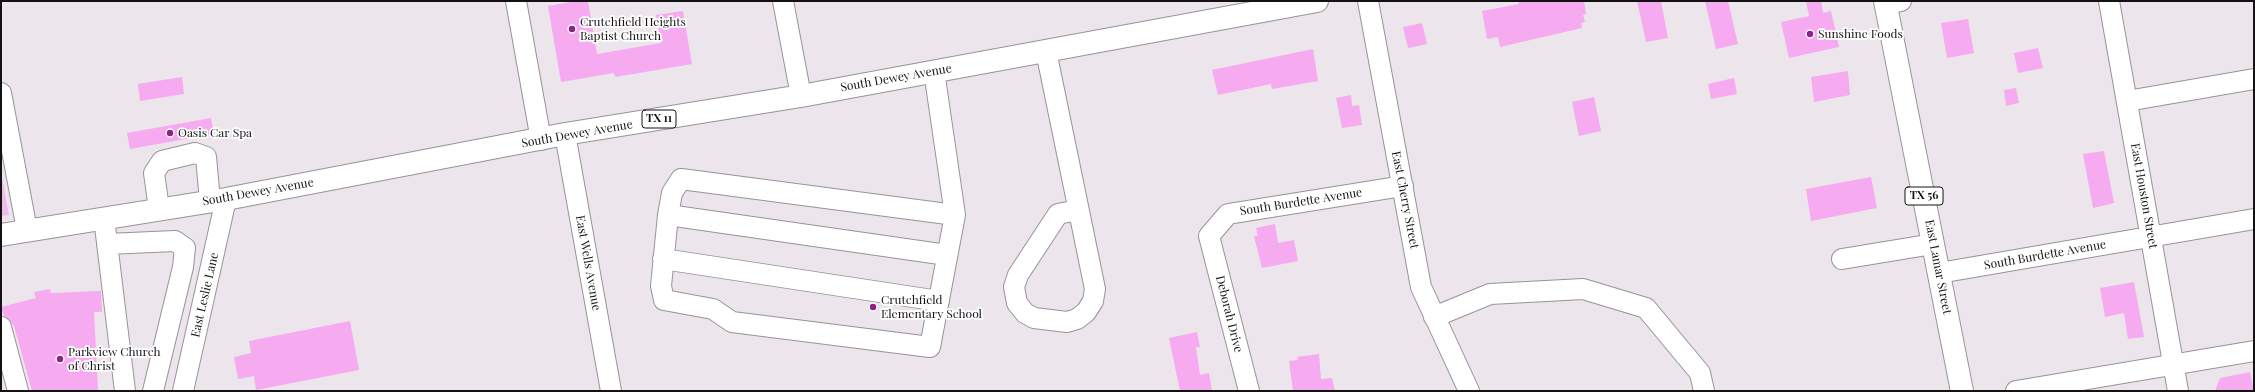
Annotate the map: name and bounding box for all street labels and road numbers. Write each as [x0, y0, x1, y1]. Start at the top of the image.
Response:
street label: South Dewey Avenue [839, 61, 953, 95]
road number: TX 11 [642, 110, 676, 128]
street label: South Dewey Avenue [520, 117, 634, 151]
street label: East Houston Street [2128, 142, 2160, 250]
street label: East Cherry Street [1388, 150, 1422, 250]
street label: South Dewey Avenue [201, 175, 315, 209]
street label: South Burdette Avenue [1239, 185, 1363, 219]
road number: TX 56 [1905, 187, 1943, 205]
street label: East Wells Avenue [573, 214, 603, 312]
street label: East Lamar Street [1922, 218, 1954, 316]
street label: South Burdette Avenue [1983, 237, 2107, 273]
street label: East Leslie Lane [188, 251, 222, 339]
street label: Deborah Drive [1212, 274, 1246, 354]

